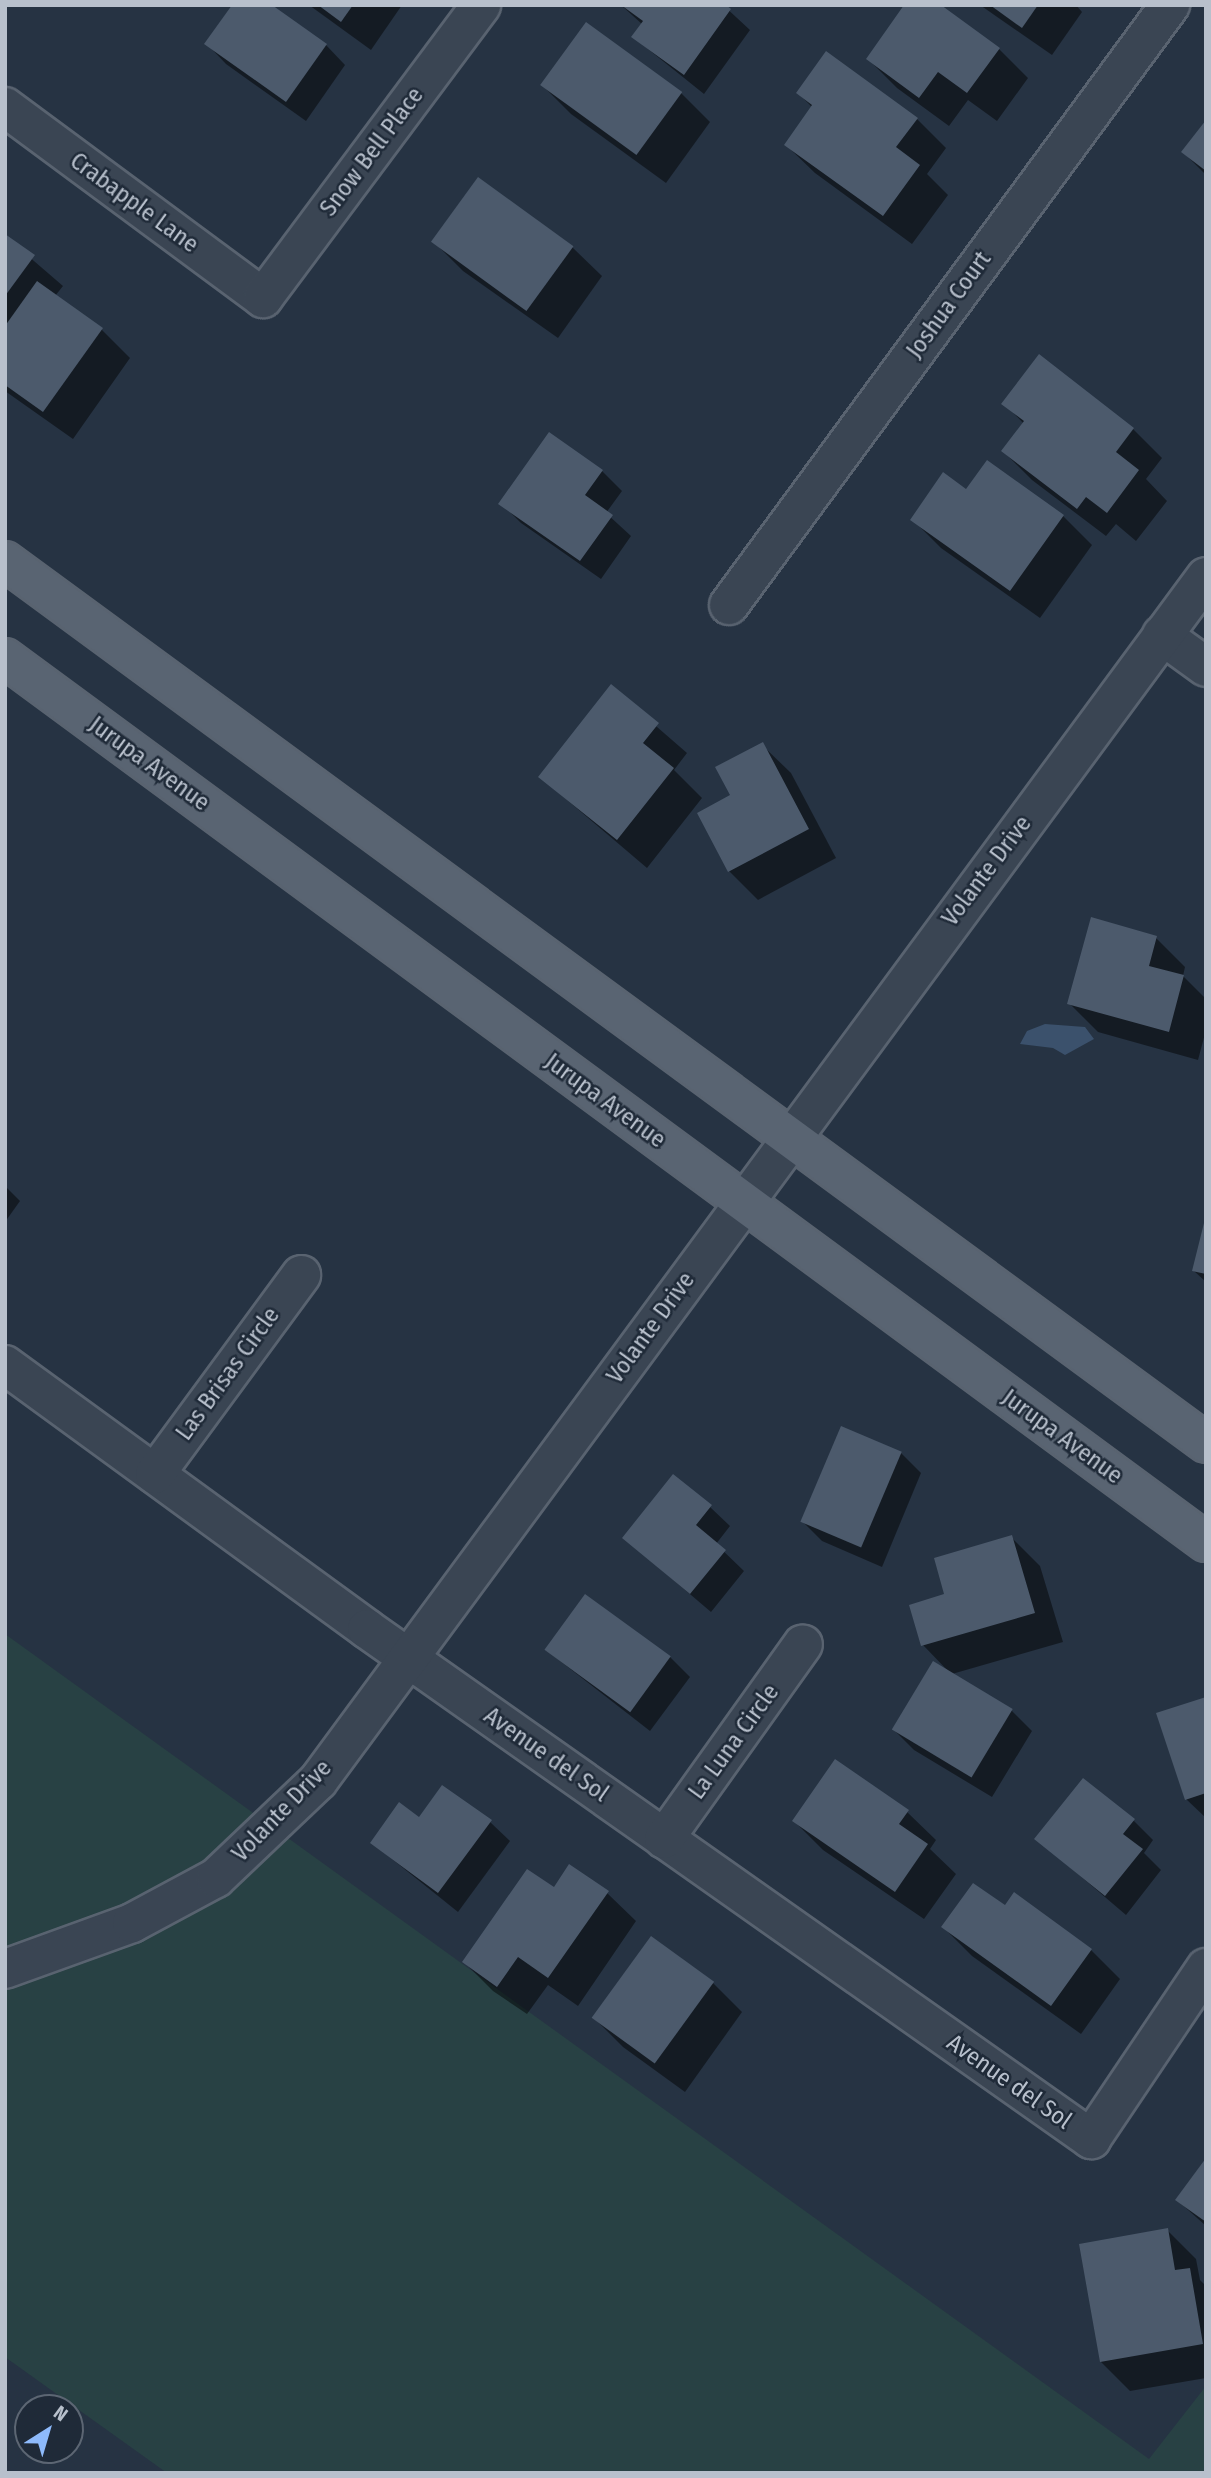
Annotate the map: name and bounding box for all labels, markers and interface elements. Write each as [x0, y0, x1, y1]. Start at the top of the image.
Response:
street label: Snow Bell Place [314, 82, 430, 222]
street label: Crabapple Lane [64, 147, 204, 259]
street label: Joshua Court [901, 246, 997, 364]
street label: Jurupa Avenue [83, 711, 215, 817]
street label: Volante Drive [936, 810, 1038, 932]
street label: Jurupa Avenue [539, 1048, 671, 1154]
street label: Volante Drive [601, 1267, 701, 1389]
street label: Las Brisas Circle [170, 1302, 286, 1446]
street label: Jurupa Avenue [996, 1384, 1128, 1490]
street label: La Luna Circle [683, 1679, 785, 1805]
street label: Avenue del Sol [478, 1702, 614, 1808]
street label: Volante Drive [226, 1754, 338, 1868]
street label: Avenue del Sol [941, 2029, 1077, 2135]
north arrow [14, 2394, 84, 2464]
text: N [49, 2401, 72, 2426]

